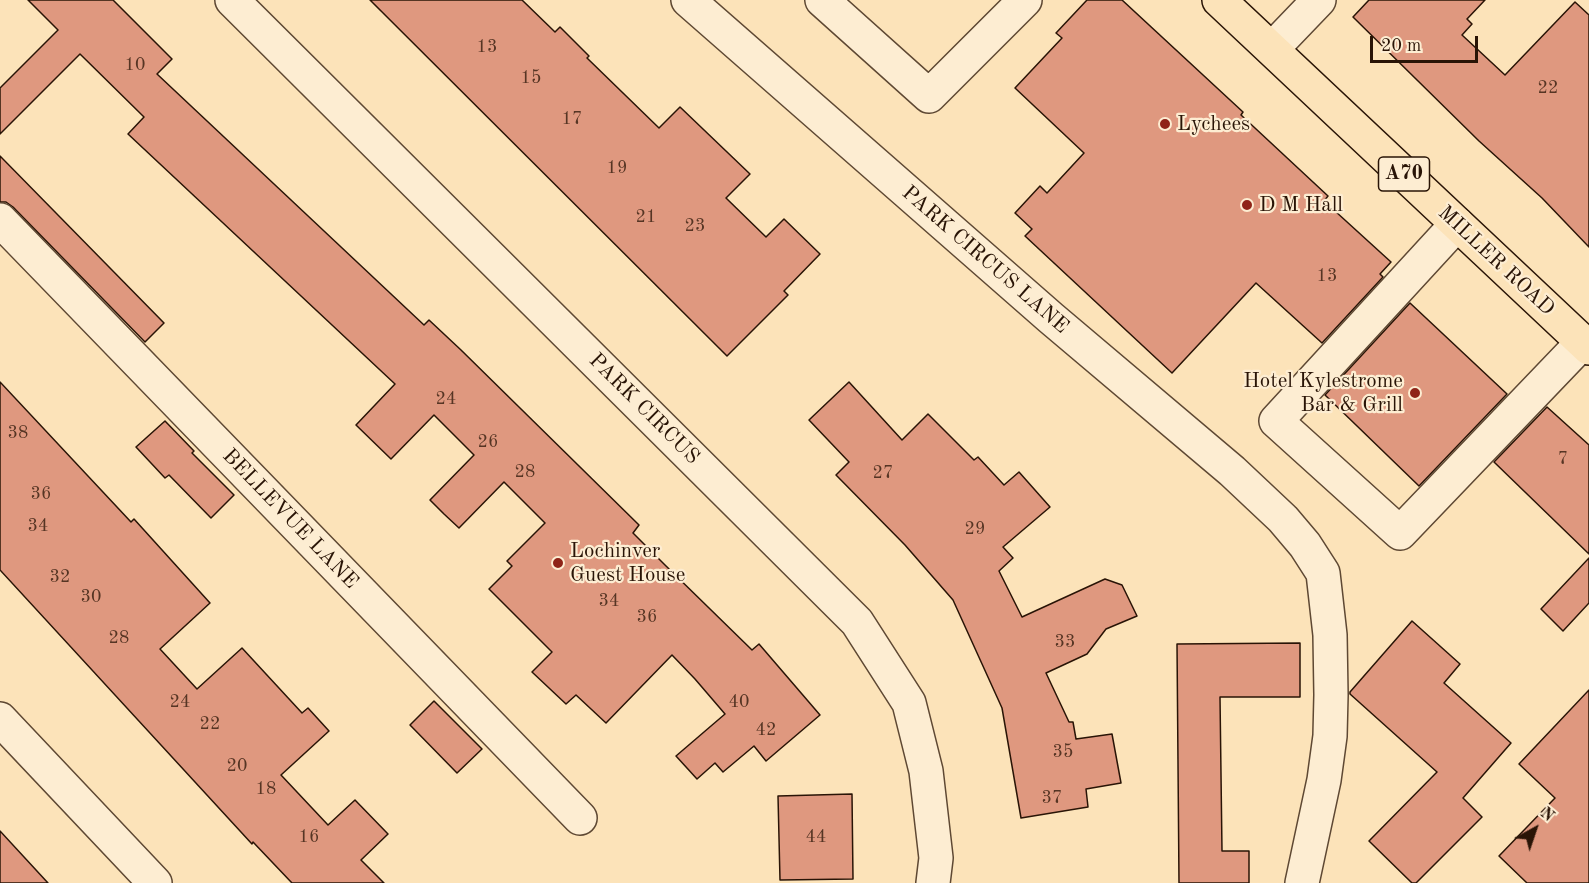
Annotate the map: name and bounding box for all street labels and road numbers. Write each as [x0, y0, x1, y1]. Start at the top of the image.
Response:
road number: A70 [1378, 157, 1430, 191]
street label: PARK CIRCUS LANE [896, 181, 1074, 339]
street label: MILLER ROAD [1432, 201, 1560, 321]
street label: PARK CIRCUS [583, 348, 705, 470]
street label: BELLEVUE LANE [217, 444, 363, 594]

